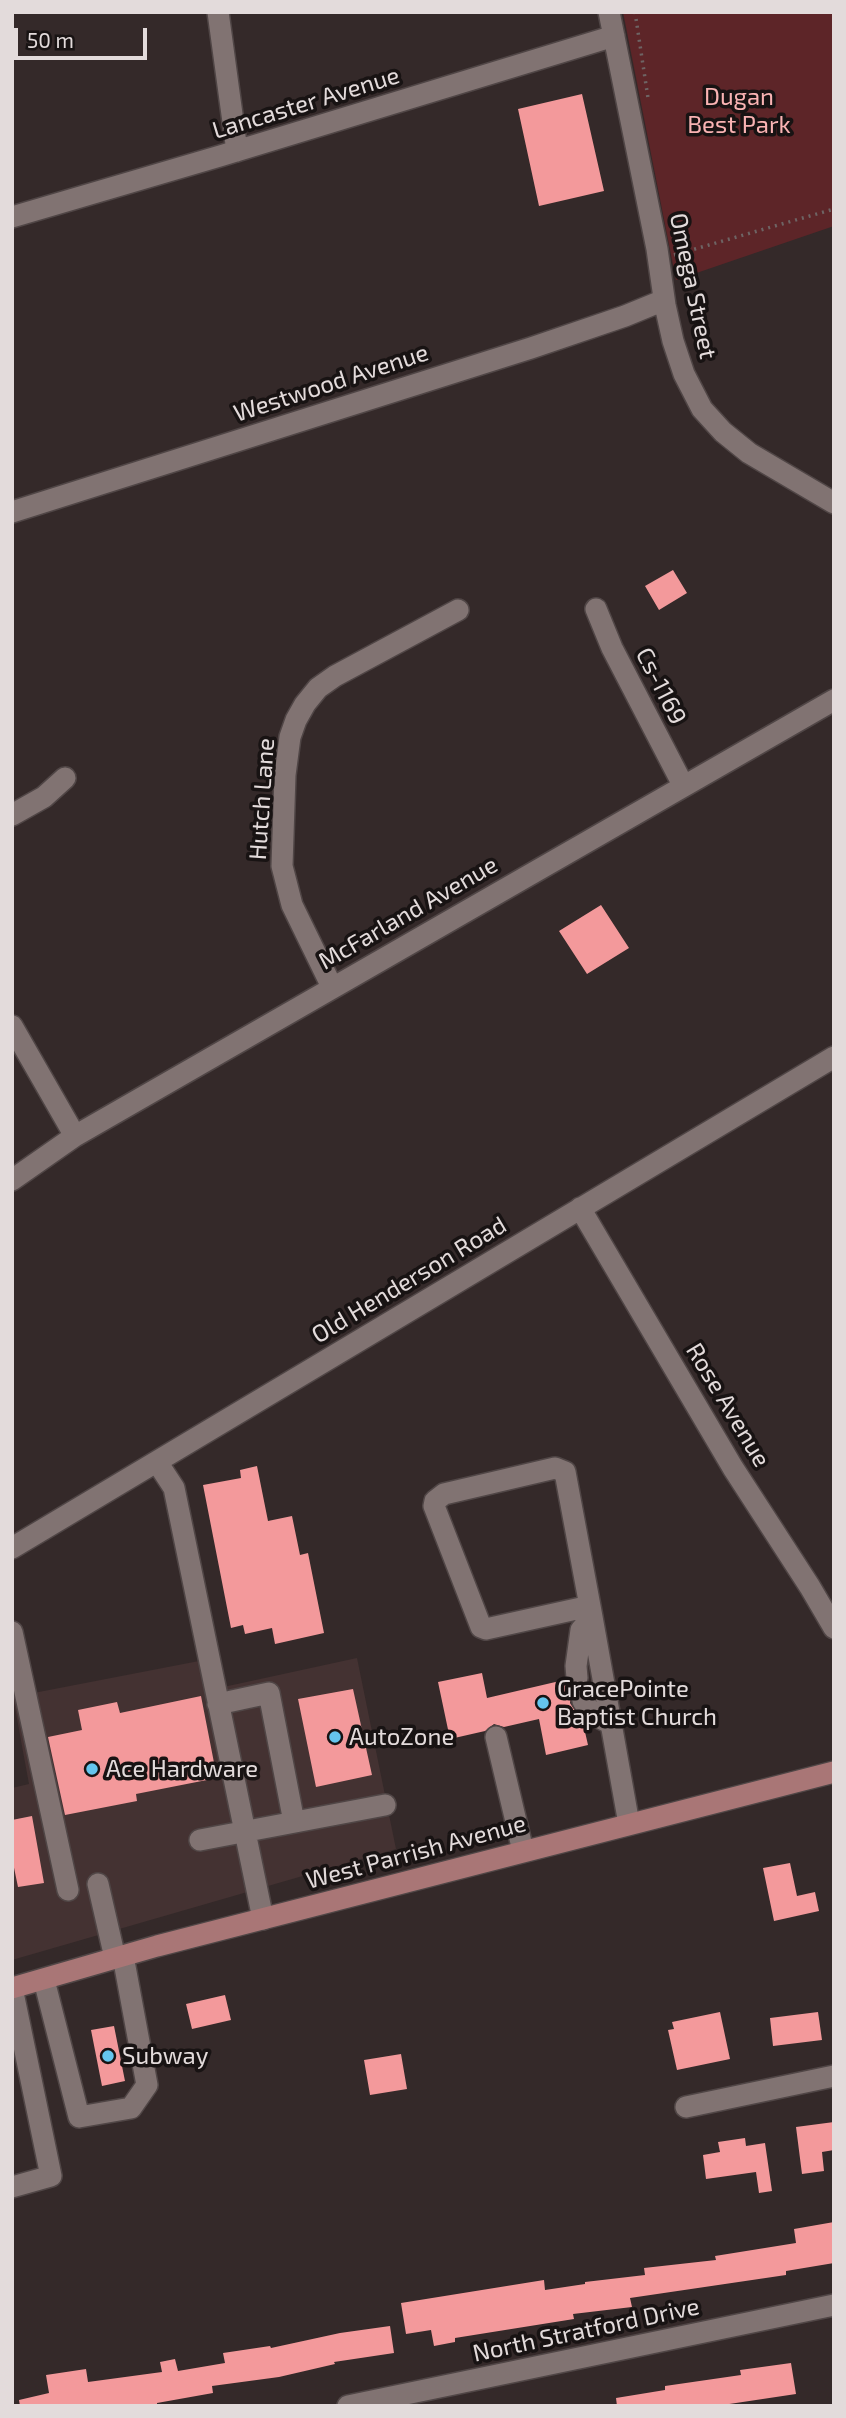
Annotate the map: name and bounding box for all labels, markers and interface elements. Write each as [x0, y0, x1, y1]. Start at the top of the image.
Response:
scale bar [18, 14, 150, 58]
text: 50 m [27, 27, 74, 52]
street label: Lancaster Avenue [209, 61, 403, 145]
park label: Dugan Best Park [687, 83, 791, 139]
street label: Omega Street [663, 210, 723, 362]
street label: Westwood Avenue [230, 338, 432, 428]
street label: Cs-1169 [629, 643, 693, 729]
street label: Hutch Lane [243, 737, 281, 861]
street label: McFarland Avenue [313, 850, 503, 976]
street label: Old Henderson Road [307, 1211, 511, 1349]
street label: Rose Avenue [680, 1338, 776, 1472]
place label: GracePointe Baptist Church [557, 1675, 717, 1731]
marker: GracePointe Baptist Church [535, 1695, 551, 1711]
place label: AutoZone [349, 1723, 454, 1751]
marker: AutoZone [327, 1729, 343, 1745]
place label: Ace Hardware [106, 1755, 258, 1783]
marker: Ace Hardware [84, 1761, 100, 1777]
street label: West Parrish Avenue [303, 1809, 529, 1895]
place label: Subway [122, 2042, 208, 2070]
marker: Subway [100, 2048, 116, 2064]
street label: North Stratford Drive [470, 2292, 702, 2368]

